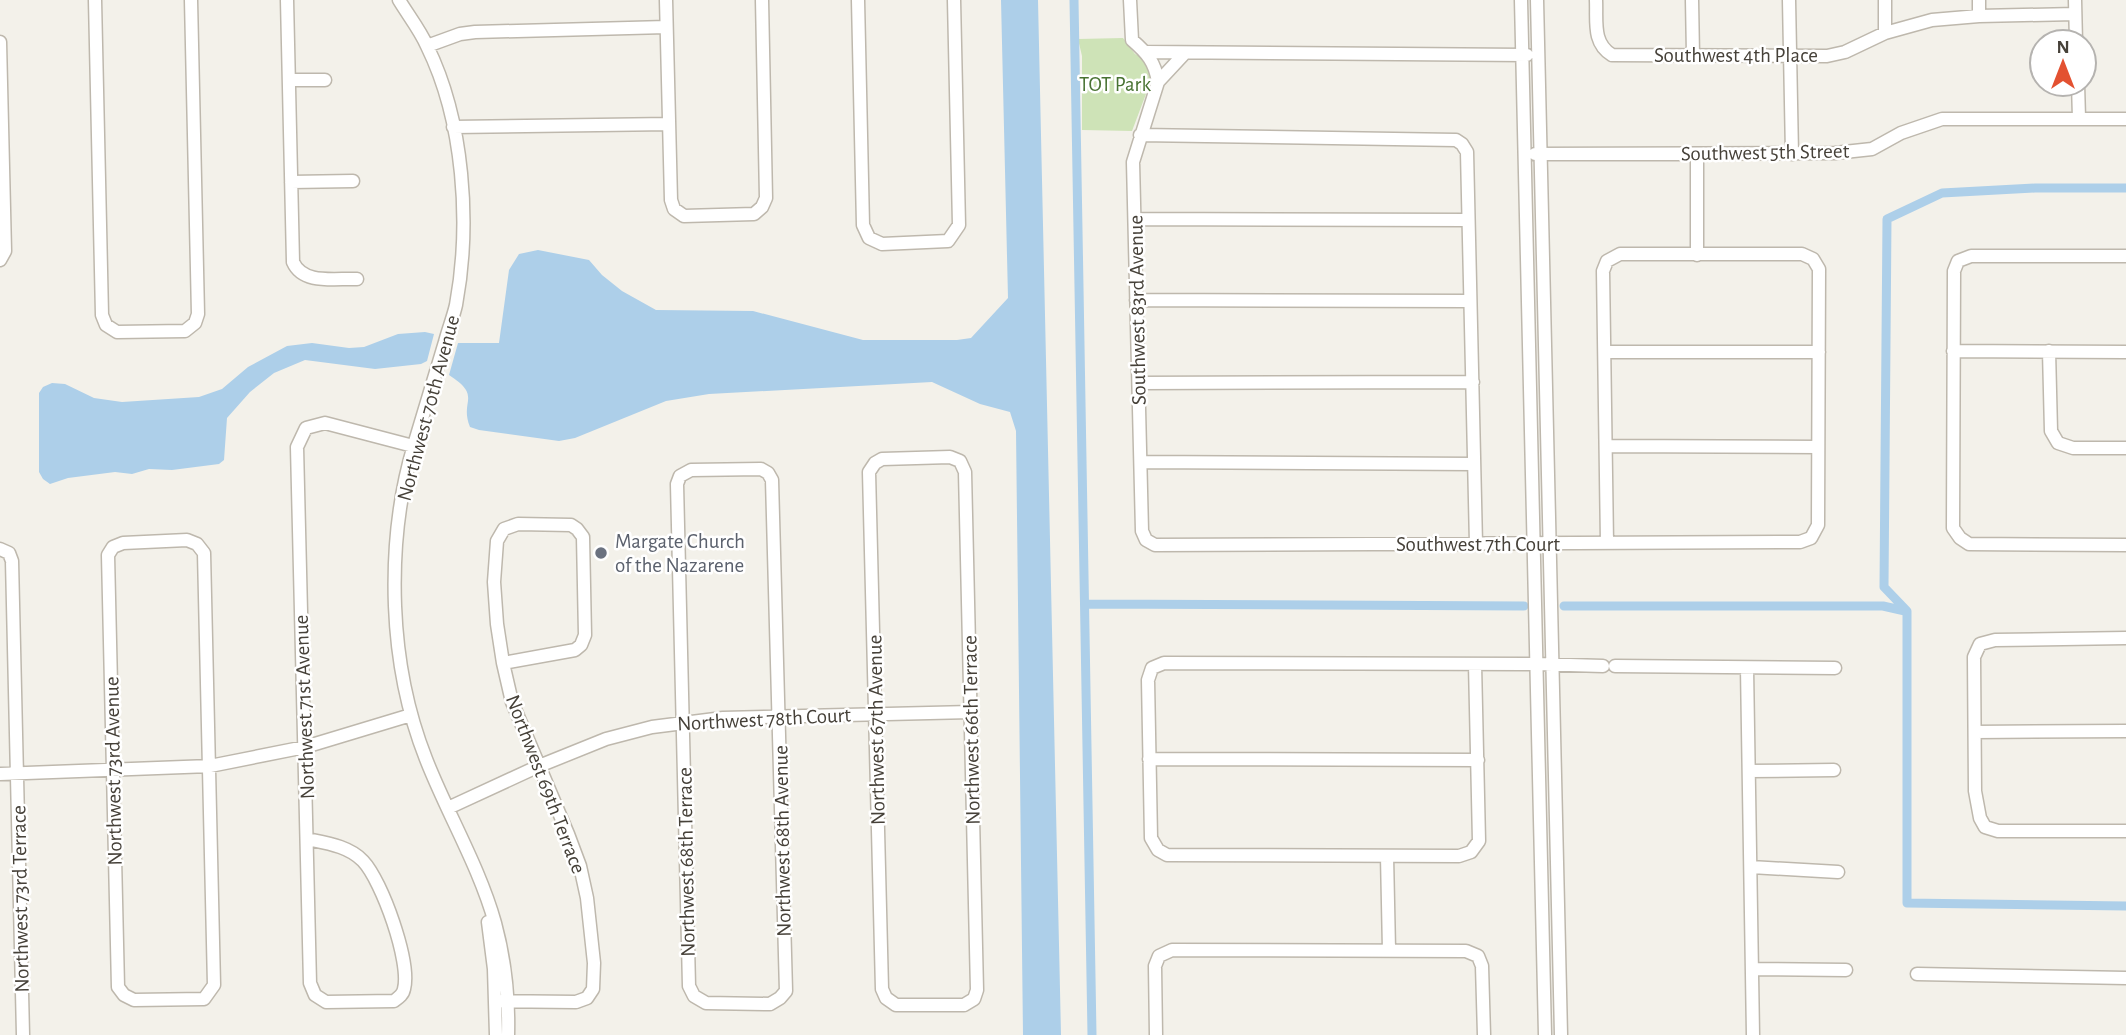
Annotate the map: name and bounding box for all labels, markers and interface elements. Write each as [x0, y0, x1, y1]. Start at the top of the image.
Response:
north arrow [2028, 28, 2098, 98]
text: N [2056, 38, 2070, 57]
street label: Southwest 4th Place [1654, 45, 1818, 66]
park label: TOT Park [1079, 74, 1151, 95]
street label: Southwest 5th Street [1681, 141, 1850, 164]
street label: Southwest 83rd Avenue [1125, 215, 1150, 405]
street label: Northwest 70th Avenue [394, 313, 463, 503]
place label: Margate Church of the Nazarene [615, 531, 745, 576]
street label: Southwest 7th Court [1396, 534, 1560, 555]
marker: Margate Church of the Nazarene [593, 545, 609, 561]
street label: Northwest 71st Avenue [291, 614, 318, 800]
street label: Northwest 67th Avenue [864, 635, 889, 825]
street label: Northwest 66th Terrace [959, 635, 984, 825]
street label: Northwest 73rd Avenue [101, 676, 126, 866]
street label: Northwest 69th Terrace [502, 692, 589, 877]
street label: Northwest 78th Court [677, 704, 852, 735]
street label: Northwest 68th Avenue [770, 745, 795, 937]
street label: Northwest 68th Terrace [674, 767, 699, 957]
street label: Northwest 73rd Terrace [8, 805, 33, 993]

